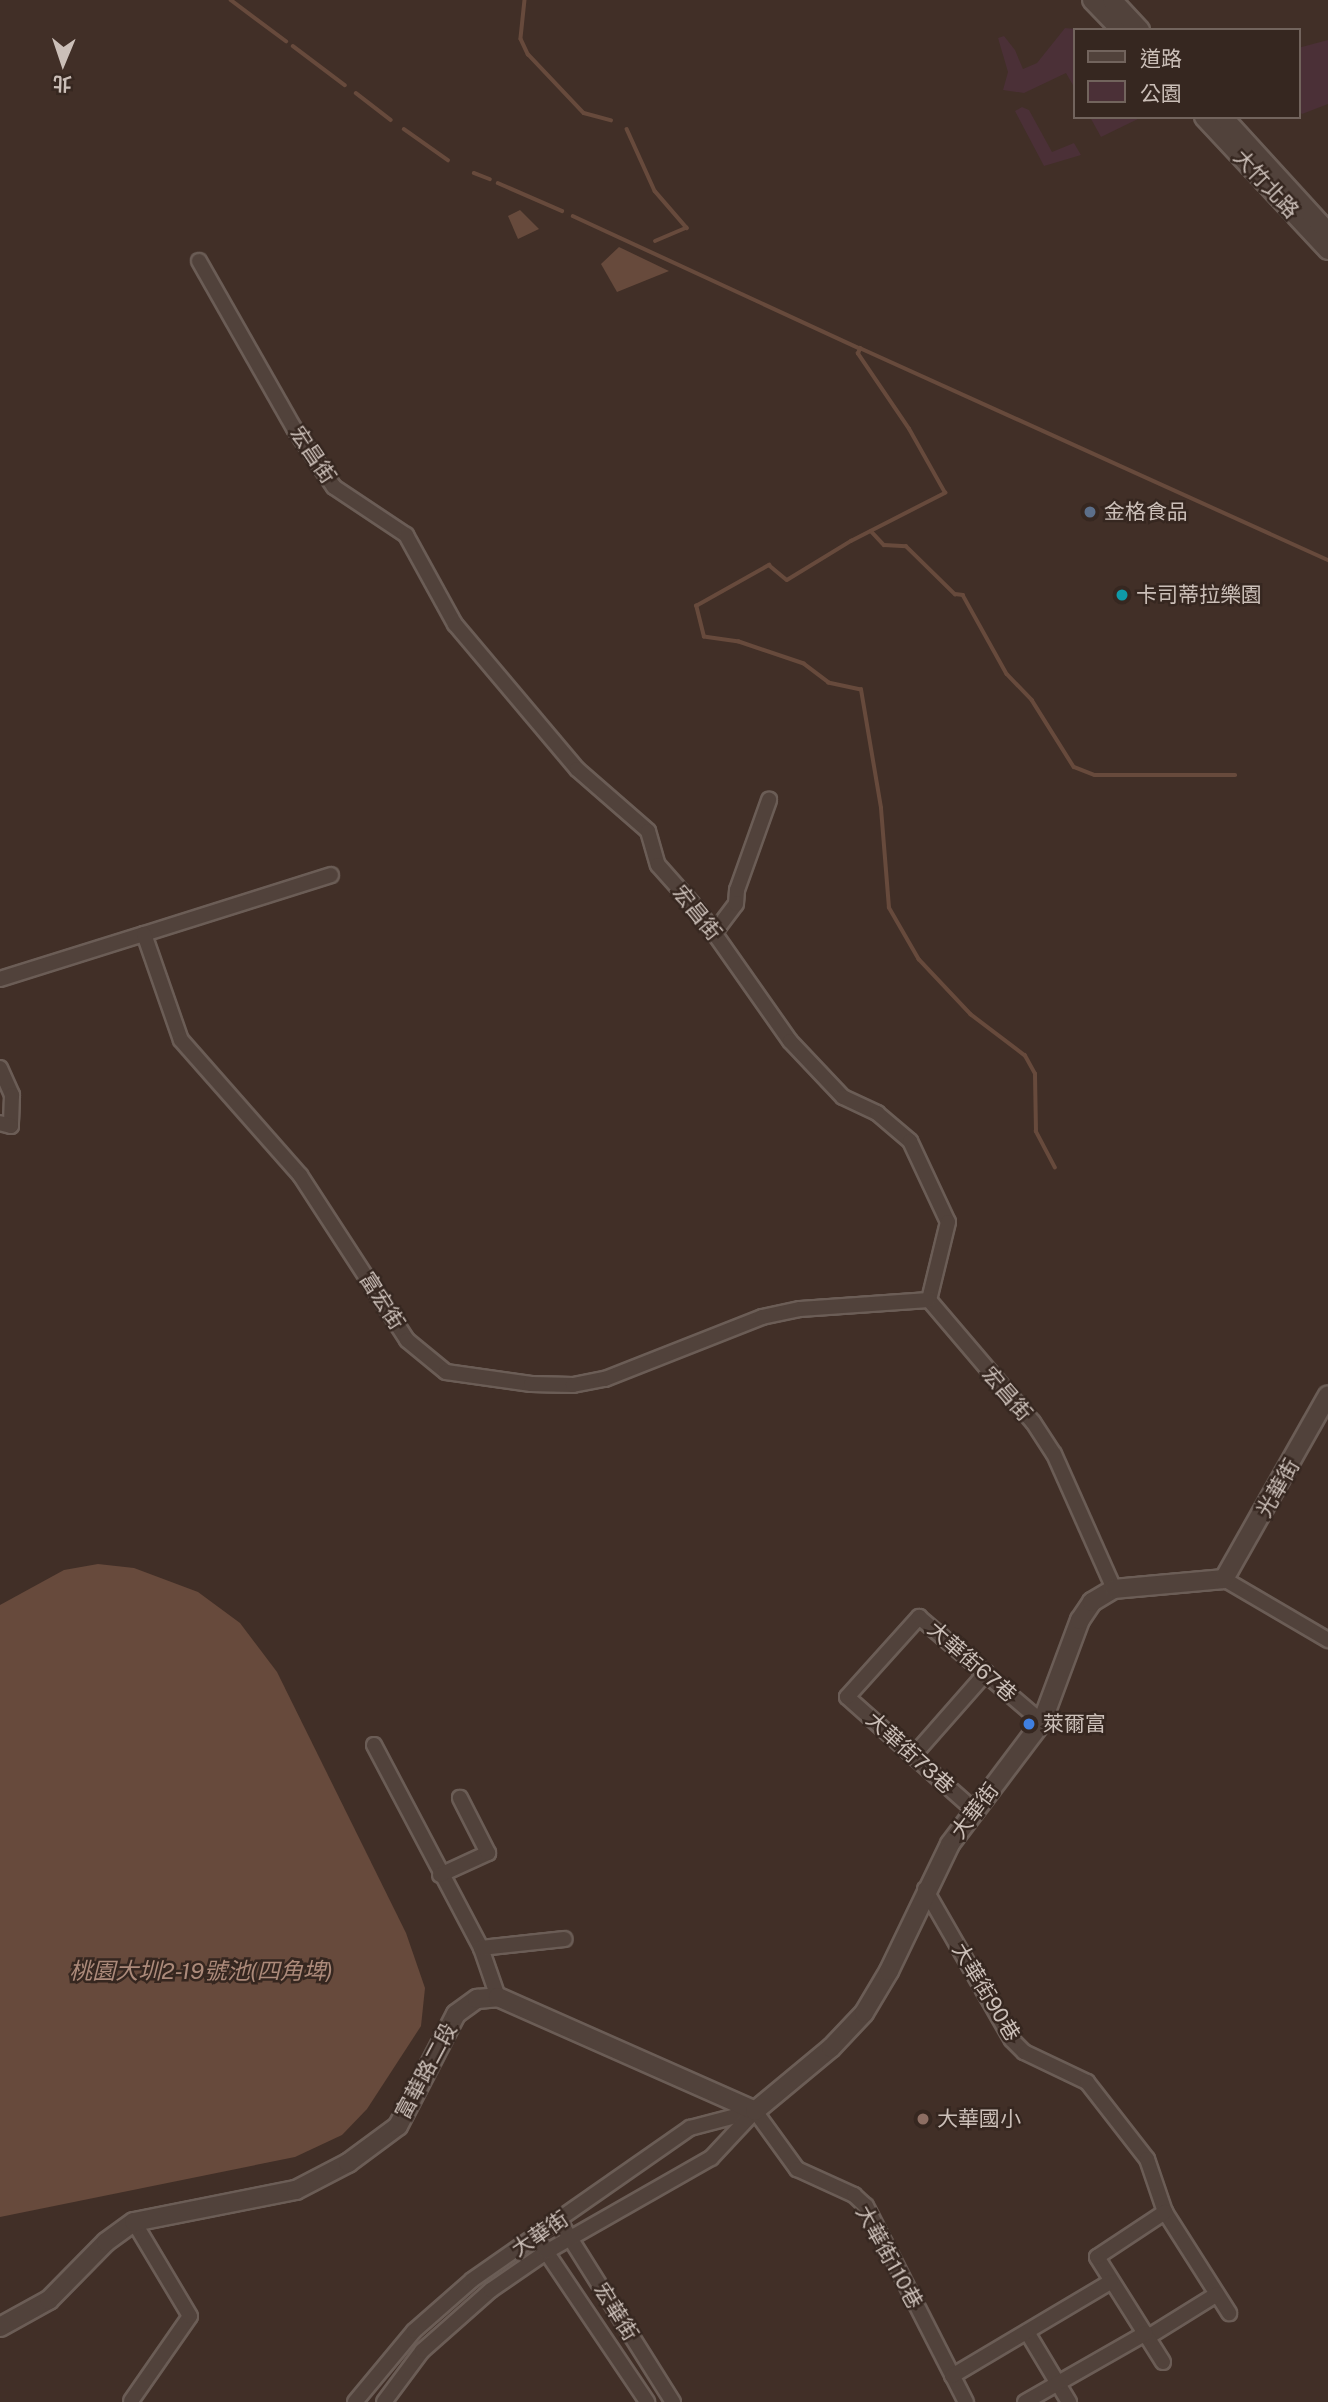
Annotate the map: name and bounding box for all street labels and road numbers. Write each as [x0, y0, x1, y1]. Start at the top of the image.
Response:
street label: 大竹北路 [1228, 145, 1304, 223]
street label: 宏昌街 [285, 422, 341, 488]
street label: 宏昌街 [667, 881, 727, 945]
street label: 富宏街 [354, 1268, 410, 1334]
street label: 宏昌街 [977, 1362, 1037, 1426]
street label: 光華街 [1251, 1454, 1305, 1522]
street label: 大華街67巷 [922, 1617, 1022, 1707]
street label: 大華街73巷 [861, 1707, 959, 1799]
street label: 大華街 [946, 1778, 1004, 1844]
street label: 大華街90巷 [947, 1938, 1025, 2046]
street label: 富華路二段 [390, 2019, 462, 2123]
street label: 大華街110巷 [850, 2201, 928, 2313]
street label: 大華街 [507, 2206, 573, 2262]
street label: 宏華街 [589, 2279, 643, 2345]

